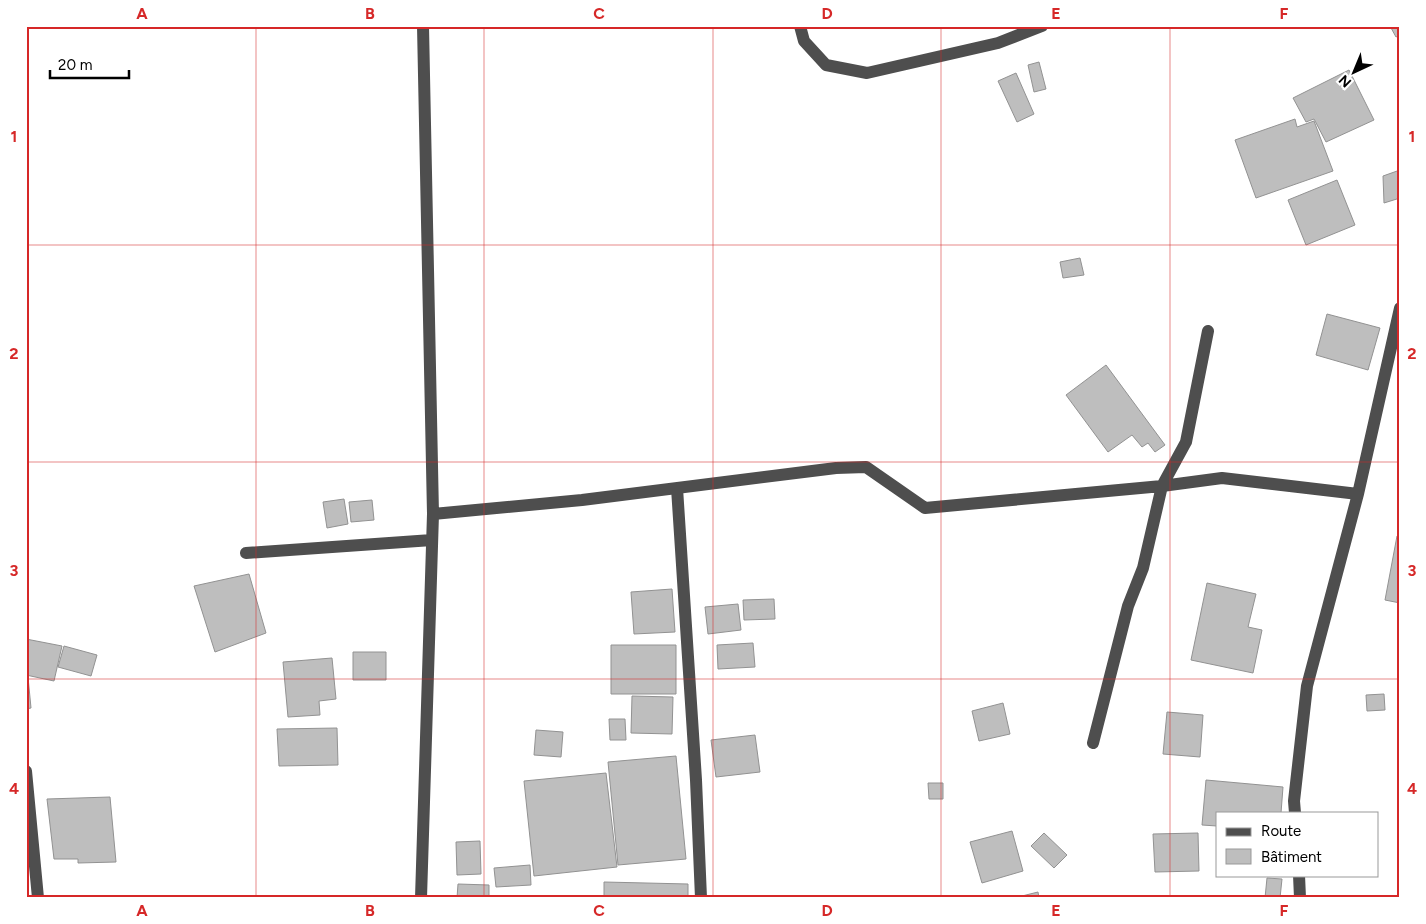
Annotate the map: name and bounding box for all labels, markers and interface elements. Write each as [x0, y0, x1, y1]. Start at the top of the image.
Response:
text: A [136, 4, 148, 23]
text: B [365, 4, 375, 23]
text: C [593, 4, 605, 23]
text: D [821, 4, 833, 23]
text: E [1051, 4, 1061, 23]
text: F [1280, 4, 1289, 23]
scale bar [50, 48, 129, 80]
north arrow [1328, 48, 1378, 98]
text: 20 m [58, 56, 92, 74]
text: N [1336, 71, 1355, 91]
text: 1 [11, 127, 17, 146]
text: 1 [1409, 127, 1415, 146]
text: 2 [9, 344, 19, 363]
text: 2 [1407, 344, 1417, 363]
text: 3 [10, 561, 19, 580]
text: 3 [1408, 561, 1417, 580]
text: 4 [9, 779, 19, 798]
text: 4 [1407, 779, 1417, 798]
legend [1216, 812, 1378, 876]
text: Route [1261, 822, 1301, 840]
text: Bâtiment [1261, 848, 1322, 866]
text: A [136, 901, 148, 920]
text: B [365, 901, 375, 920]
text: C [593, 901, 605, 920]
text: D [821, 901, 833, 920]
text: E [1051, 901, 1061, 920]
text: F [1280, 901, 1289, 920]

